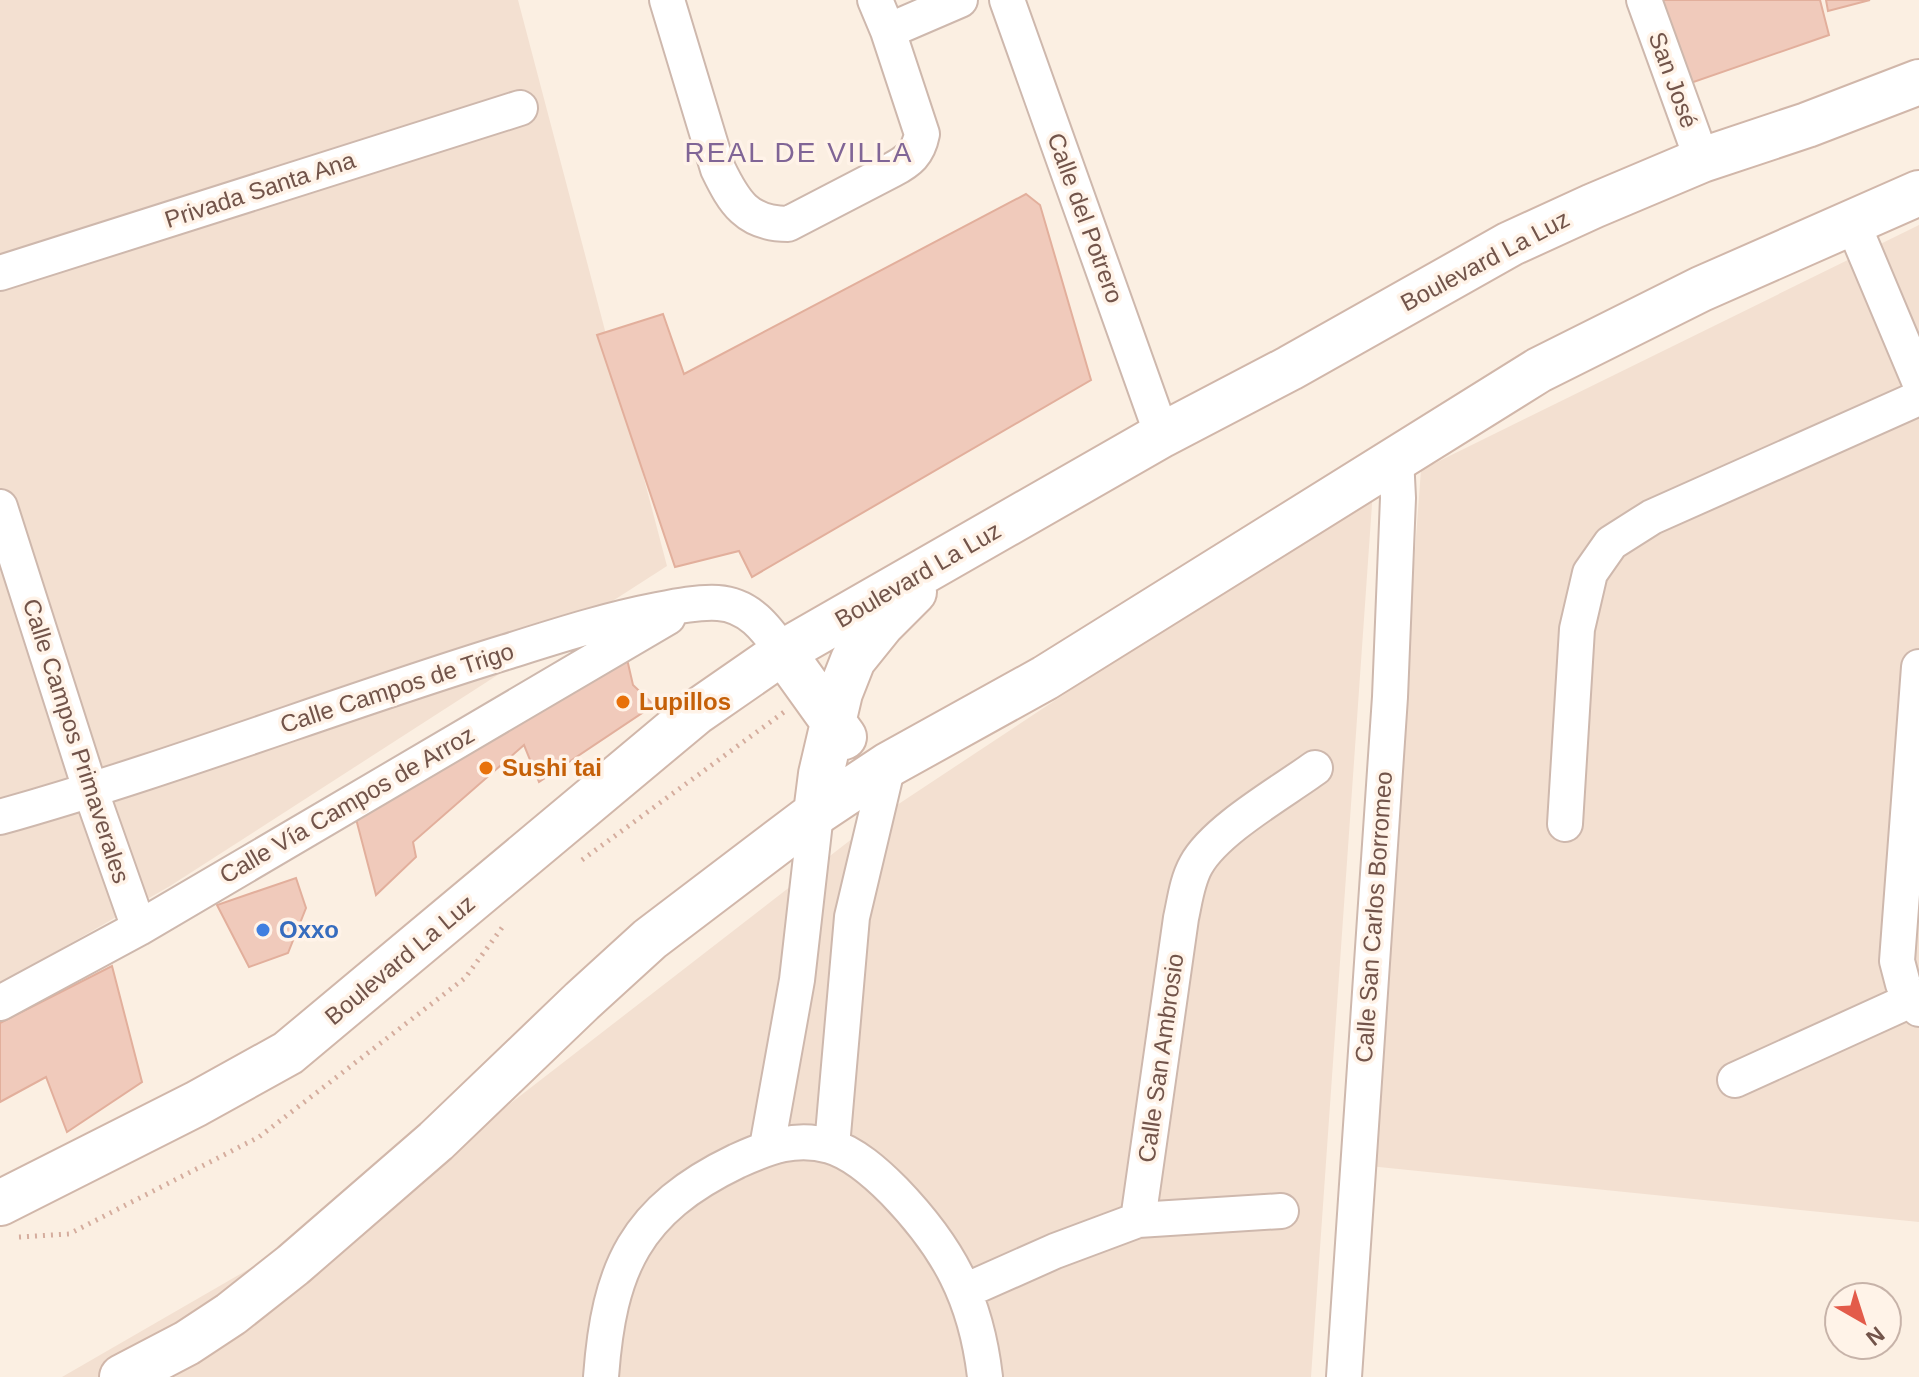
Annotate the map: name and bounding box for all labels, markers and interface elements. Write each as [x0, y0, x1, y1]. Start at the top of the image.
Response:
street label: San José [1644, 28, 1703, 131]
street label: Calle del Potrero [1042, 129, 1129, 306]
district label: REAL DE VILLA [685, 137, 913, 168]
street label: Privada Santa Ana [161, 146, 359, 233]
street label: Boulevard La Luz [1396, 205, 1574, 316]
street label: Boulevard La Luz [830, 516, 1005, 633]
street label: Calle Campos Primaverales [18, 595, 135, 886]
street label: Calle Campos de Trigo [277, 637, 517, 738]
place label: Lupillos [639, 688, 731, 715]
marker: Lupillos [614, 693, 632, 711]
street label: Calle Vía Campos de Arroz [215, 721, 479, 889]
place label: Sushi tai [502, 754, 602, 781]
marker: Sushi tai [477, 759, 495, 777]
street label: Calle San Carlos Borromeo [1350, 770, 1397, 1064]
street label: Boulevard La Luz [319, 889, 480, 1030]
place label: Oxxo [279, 916, 339, 943]
marker: Oxxo [254, 921, 272, 939]
street label: Calle San Ambrosio [1132, 952, 1189, 1164]
north arrow [1823, 1281, 1903, 1361]
text: N [1861, 1321, 1889, 1351]

